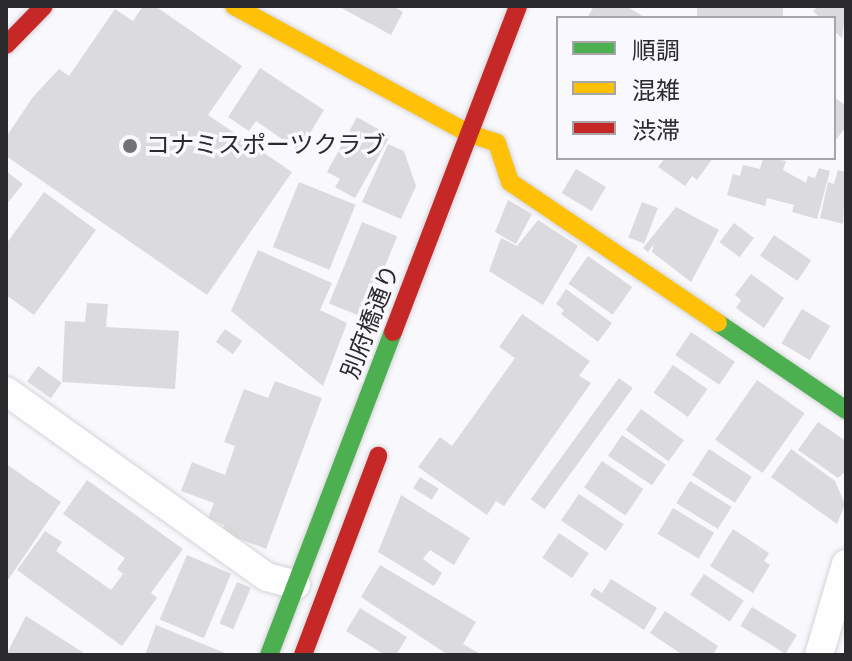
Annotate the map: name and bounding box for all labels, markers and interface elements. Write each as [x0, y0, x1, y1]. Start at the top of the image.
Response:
legend [556, 16, 836, 160]
text: 順調 [632, 37, 680, 65]
text: 混雑 [632, 77, 680, 105]
text: 渋滞 [632, 117, 680, 145]
place label: コナミスポーツクラブ [146, 132, 386, 160]
marker: コナミスポーツクラブ [121, 137, 139, 155]
street label: 別府橋通り [336, 261, 406, 383]

